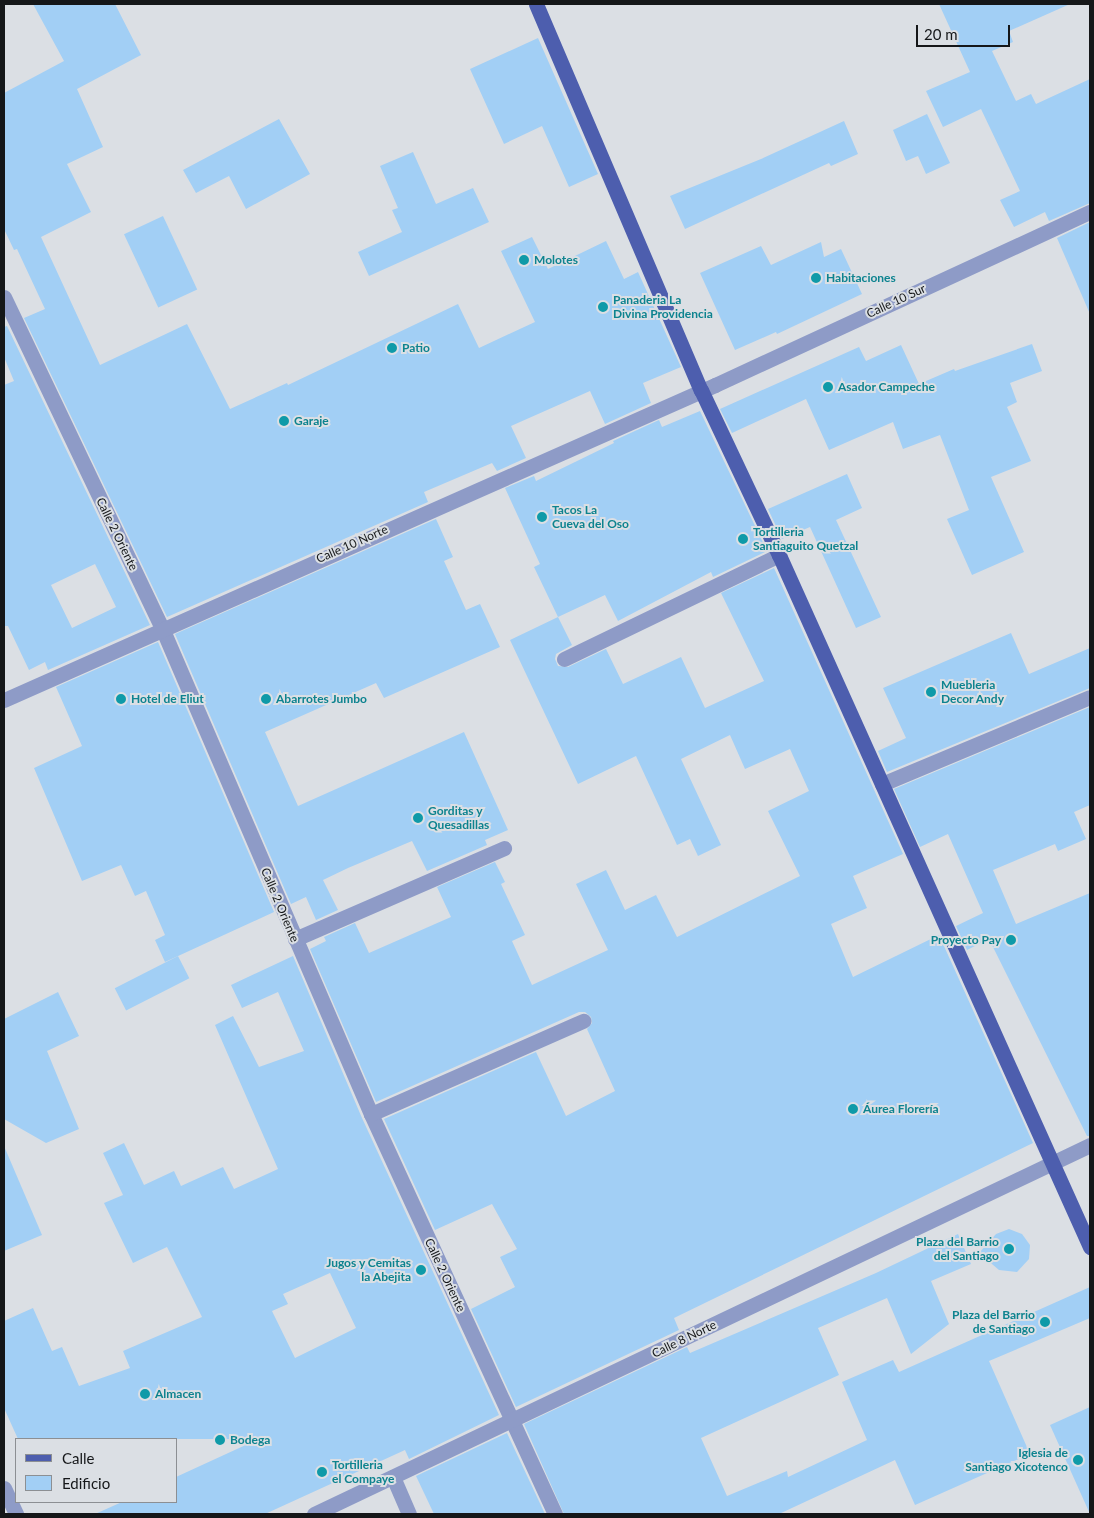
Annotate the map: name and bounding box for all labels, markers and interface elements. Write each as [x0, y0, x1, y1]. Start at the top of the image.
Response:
scale bar [919, 15, 1013, 47]
text: 20 m [924, 25, 958, 43]
place label: Molotes [534, 253, 578, 267]
marker: Molotes [518, 254, 530, 266]
place label: Habitaciones [826, 271, 896, 285]
marker: Habitaciones [810, 272, 822, 284]
street label: Calle 10 Sur [864, 281, 928, 321]
place label: Panaderia La Divina Providencia [613, 293, 713, 321]
marker: Panaderia La Divina Providencia [597, 301, 609, 313]
place label: Patio [402, 341, 430, 355]
marker: Patio [386, 342, 398, 354]
place label: Asador Campeche [838, 380, 935, 394]
marker: Asador Campeche [822, 381, 834, 393]
place label: Garaje [294, 414, 329, 428]
marker: Garaje [278, 415, 290, 427]
street label: Calle 2 Oriente [93, 495, 141, 573]
place label: Tacos La Cueva del Oso [552, 503, 629, 531]
marker: Tacos La Cueva del Oso [536, 511, 548, 523]
street label: Calle 10 Norte [314, 522, 390, 566]
place label: Tortilleria Santiaguito Quetzal [753, 525, 858, 553]
marker: Tortilleria Santiaguito Quetzal [737, 533, 749, 545]
place label: Muebleria Decor Andy [941, 678, 1005, 706]
marker: Muebleria Decor Andy [925, 686, 937, 698]
place label: Hotel de Eliut [131, 692, 204, 706]
place label: Abarrotes Jumbo [276, 692, 367, 706]
marker: Hotel de Eliut [115, 693, 127, 705]
marker: Abarrotes Jumbo [260, 693, 272, 705]
place label: Gorditas y Quesadillas [428, 804, 489, 832]
marker: Gorditas y Quesadillas [412, 812, 424, 824]
street label: Calle 2 Oriente [258, 866, 302, 944]
place label: Proyecto Pay [931, 933, 1001, 947]
marker: Proyecto Pay [1005, 934, 1017, 946]
place label: Áurea Florería [863, 1102, 939, 1116]
marker: Áurea Florería [847, 1103, 859, 1115]
place label: Plaza del Barrio del Santiago [916, 1235, 999, 1263]
street label: Calle 2 Oriente [422, 1236, 468, 1314]
marker: Plaza del Barrio del Santiago [1003, 1243, 1015, 1255]
place label: Jugos y Cemitas la Abejita [326, 1256, 411, 1284]
marker: Jugos y Cemitas la Abejita [415, 1264, 427, 1276]
place label: Plaza del Barrio de Santiago [952, 1308, 1035, 1336]
marker: Plaza del Barrio de Santiago [1039, 1316, 1051, 1328]
street label: Calle 8 Norte [649, 1317, 719, 1361]
place label: Almacen [155, 1387, 201, 1401]
marker: Almacen [139, 1388, 151, 1400]
place label: Bodega [230, 1433, 270, 1447]
marker: Bodega [214, 1434, 226, 1446]
legend [15, 1438, 178, 1503]
place label: Iglesia de Santiago Xicotenco [965, 1446, 1068, 1474]
text: Calle [62, 1449, 94, 1467]
marker: Iglesia de Santiago Xicotenco [1072, 1454, 1084, 1466]
place label: Tortilleria el Compaye [332, 1458, 394, 1486]
marker: Tortilleria el Compaye [316, 1466, 328, 1478]
text: Edificio [62, 1474, 110, 1492]

